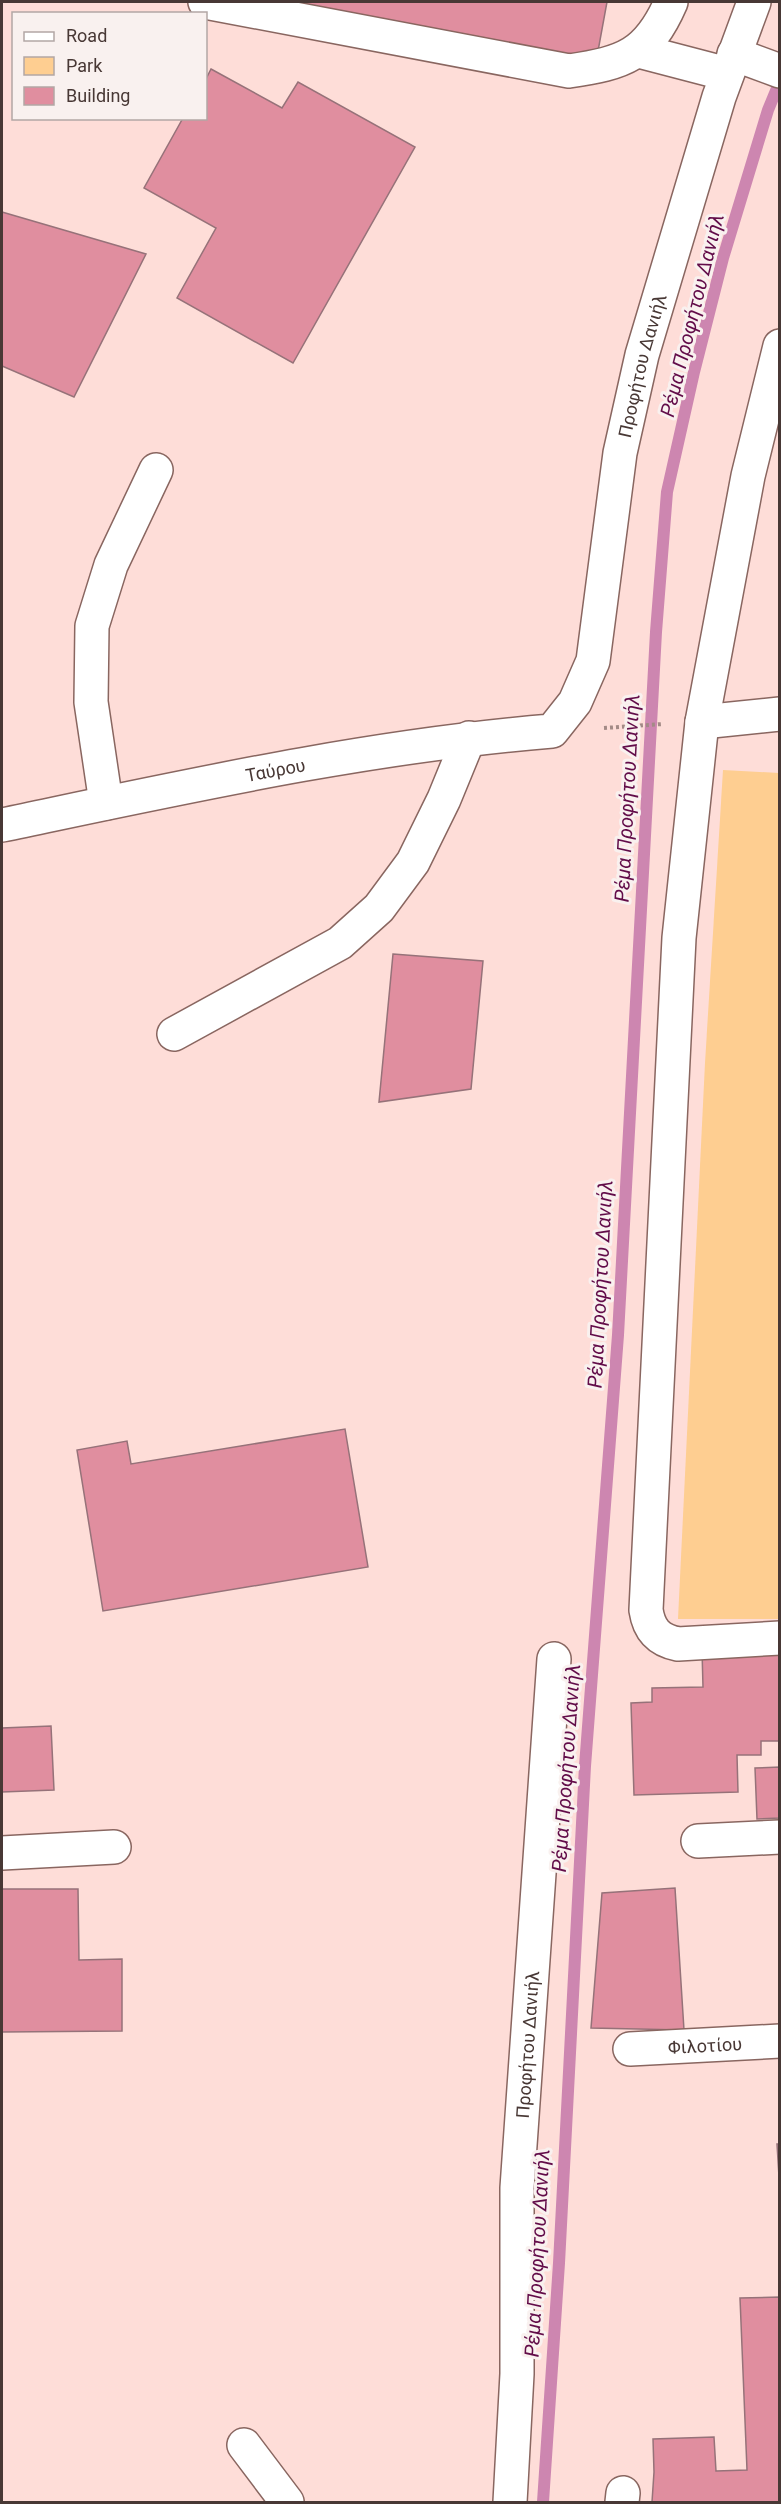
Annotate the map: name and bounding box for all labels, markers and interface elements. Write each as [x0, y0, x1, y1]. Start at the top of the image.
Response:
legend [12, 12, 207, 120]
text: Road [66, 25, 107, 46]
text: Park [66, 55, 103, 76]
text: Building [66, 85, 130, 106]
water label: Ρέμα Προφήτου Δανιήλ [655, 211, 729, 419]
street label: Προφήτου Δανιήλ [613, 291, 670, 439]
water label: Ρέμα Προφήτου Δανιήλ [610, 693, 644, 903]
street label: Ταύρου [244, 754, 307, 785]
water label: Ρέμα Προφήτου Δανιήλ [583, 1179, 617, 1389]
water label: Ρέμα Προφήτου Δανιήλ [547, 1663, 585, 1873]
street label: Προφήτου Δανιήλ [511, 1970, 543, 2119]
street label: Φιλοτίου [667, 2033, 743, 2057]
water label: Ρέμα Προφήτου Δανιήλ [520, 2148, 554, 2358]

